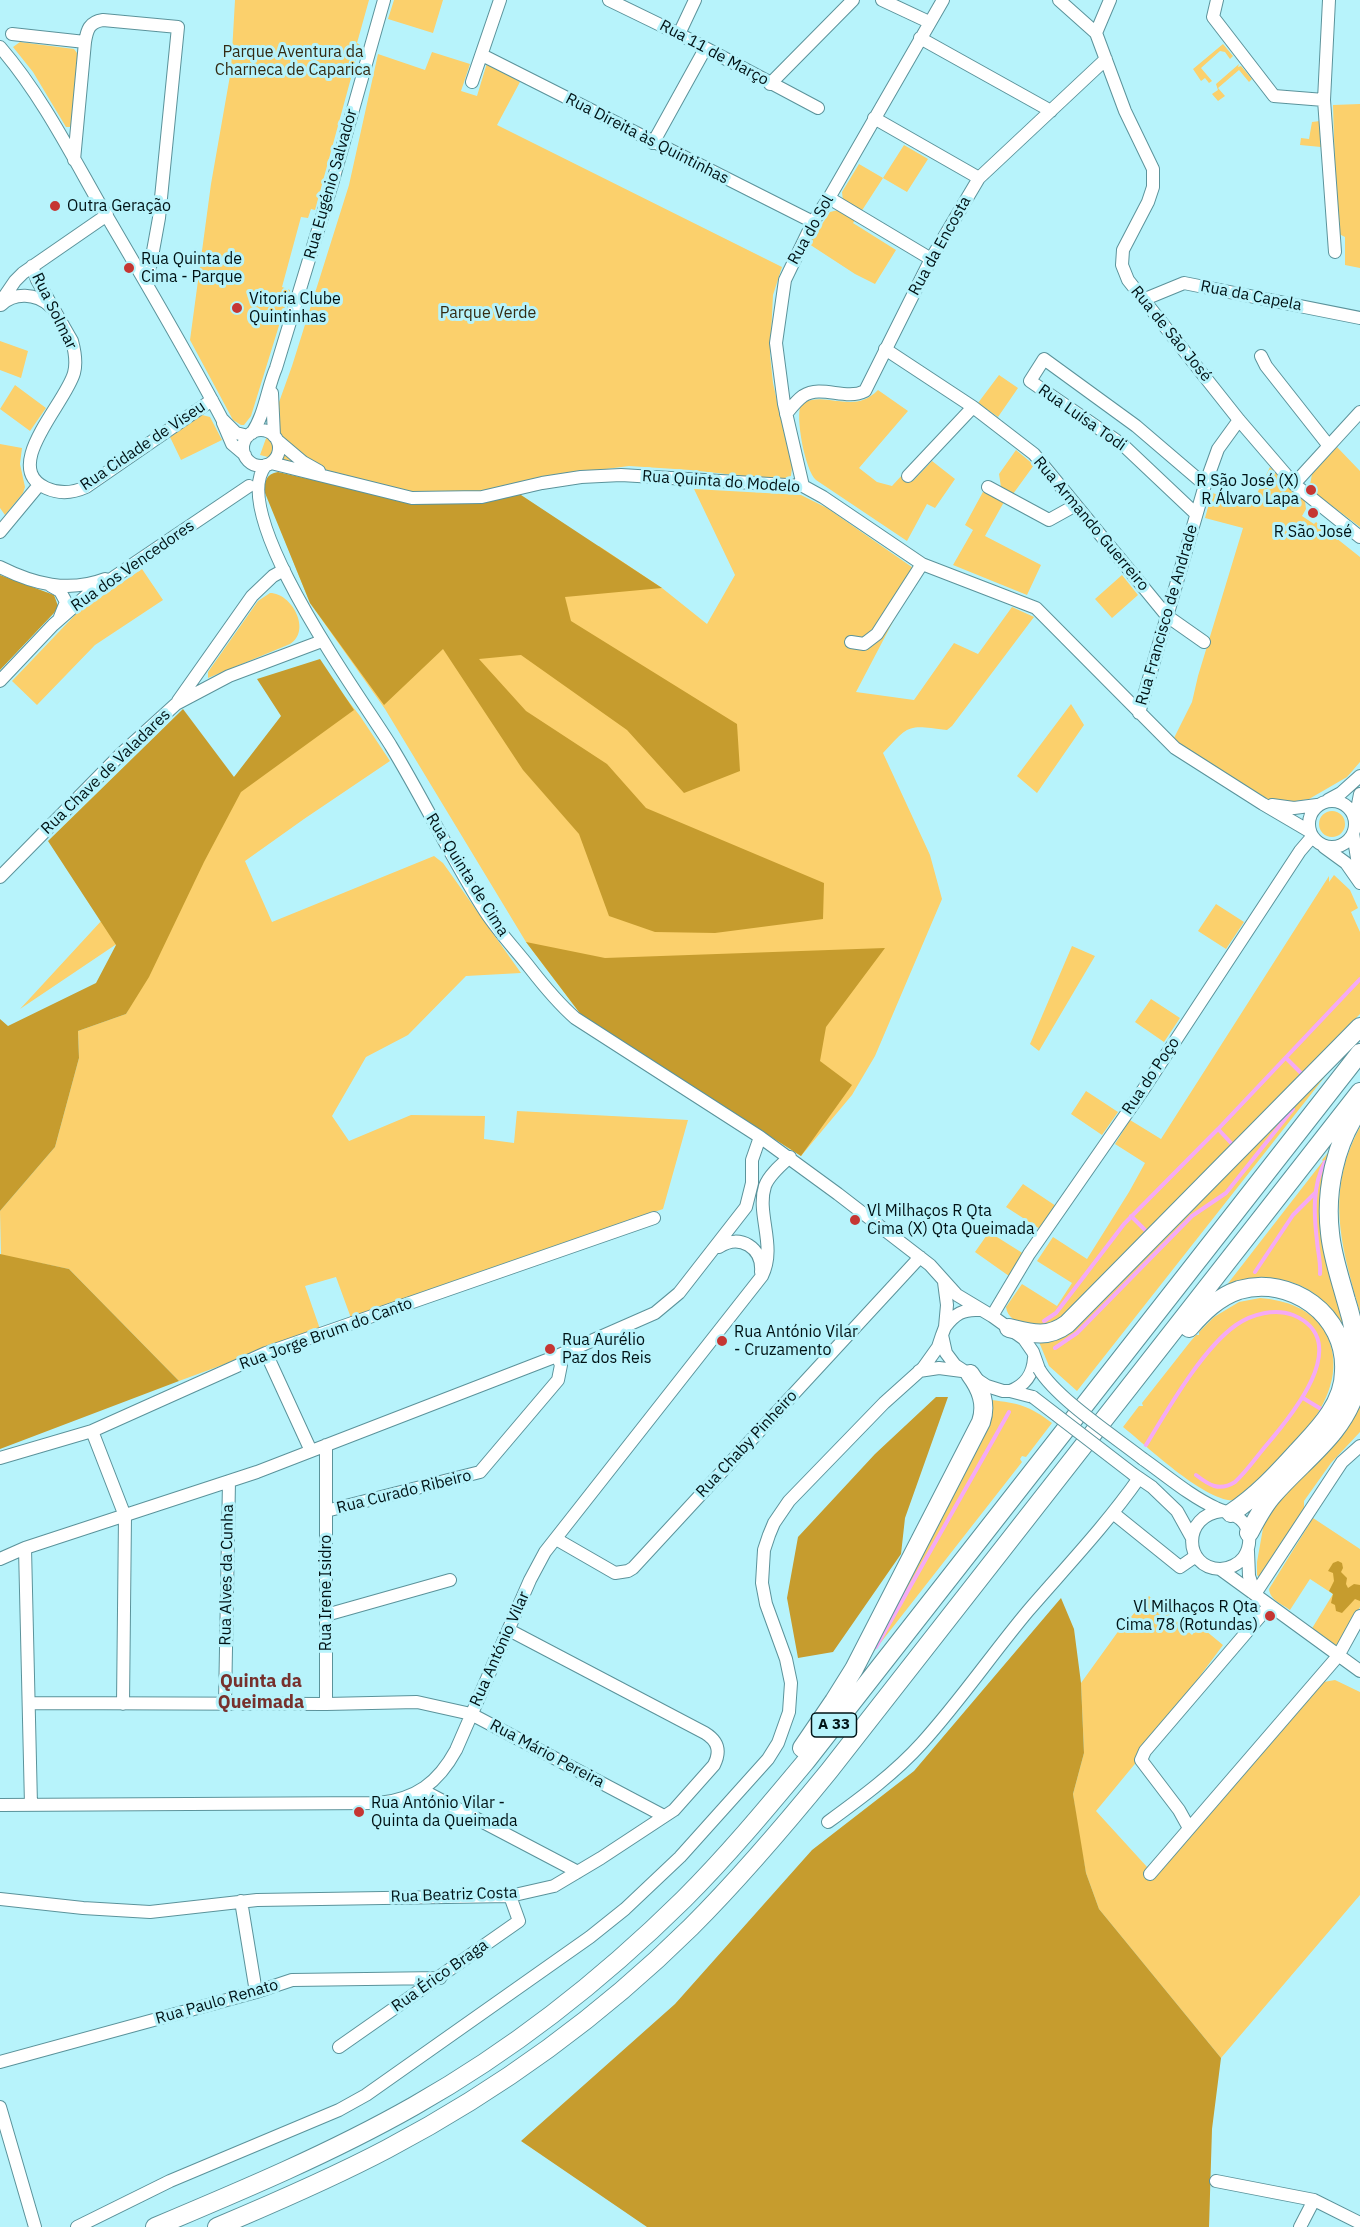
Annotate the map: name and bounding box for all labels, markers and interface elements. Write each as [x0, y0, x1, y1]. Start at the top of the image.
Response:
street label: Rua 11 de Março [656, 16, 772, 90]
park label: Parque Aventura da Charneca de Caparica [215, 42, 371, 80]
street label: Rua Direita às Quintinhas [562, 89, 732, 189]
street label: Rua Eugénio Salvador [300, 107, 362, 261]
street label: Rua do Sol [784, 192, 838, 268]
street label: Rua da Encosta [905, 193, 975, 299]
place label: Outra Geração [67, 196, 171, 216]
marker: Outra Geração [48, 199, 62, 213]
place label: Rua Quinta de Cima - Parque [141, 249, 242, 287]
marker: Rua Quinta de Cima - Parque [122, 261, 136, 275]
street label: Rua Solmar [27, 270, 81, 352]
street label: Rua da Capela [1199, 277, 1303, 315]
street label: Rua de São José [1126, 282, 1216, 386]
place label: Vitoria Clube Quintinhas [249, 289, 341, 327]
marker: Vitoria Clube Quintinhas [230, 301, 244, 315]
park label: Parque Verde [440, 303, 536, 323]
street label: Rua Luísa Todi [1034, 381, 1130, 455]
street label: Rua Cidade de Viseu [77, 397, 209, 495]
street label: Rua Armando Guerreiro [1029, 453, 1153, 595]
street label: Rua Quinta do Modelo [641, 467, 801, 497]
place label: R São José (X) R Álvaro Lapa [1196, 471, 1299, 509]
marker: R São José (X) R Álvaro Lapa [1304, 483, 1318, 497]
marker: R São José [1306, 506, 1320, 520]
street label: Rua dos Vencedores [68, 516, 198, 616]
street label: Rua Francisco de Andrade [1132, 522, 1202, 708]
place label: R São José [1274, 522, 1352, 542]
street label: Rua Chave de Valadares [37, 705, 175, 839]
street label: Rua Quinta de Cima [421, 810, 513, 940]
street label: Rua do Poço [1118, 1034, 1184, 1118]
place label: Vl Milhaços R Qta Cima (X) Qta Queimada [867, 1201, 1034, 1239]
marker: Vl Milhaços R Qta Cima (X) Qta Queimada [848, 1213, 862, 1227]
street label: Rua Jorge Brum do Canto [237, 1294, 415, 1374]
place label: Rua António Vilar - Cruzamento [734, 1322, 858, 1360]
place label: Rua Aurélio Paz dos Reis [562, 1330, 652, 1368]
marker: Rua António Vilar - Cruzamento [715, 1334, 729, 1348]
marker: Rua Aurélio Paz dos Reis [543, 1342, 557, 1356]
street label: Rua Chaby Pinheiro [692, 1386, 802, 1502]
street label: Rua Curado Ribeiro [335, 1466, 473, 1518]
street label: Rua Alves da Cunha [216, 1504, 238, 1646]
street label: Rua Irene Isidro [316, 1535, 336, 1651]
street label: Rua António Vilar [466, 1589, 534, 1709]
place label: Vl Milhaços R Qta Cima 78 (Rotundas) [1116, 1597, 1258, 1635]
marker: Vl Milhaços R Qta Cima 78 (Rotundas) [1263, 1609, 1277, 1623]
district label: Quinta da Queimada [218, 1671, 304, 1714]
road number: A 33 [812, 1713, 856, 1737]
street label: Rua Mário Pereira [486, 1716, 608, 1792]
place label: Rua António Vilar - Quinta da Queimada [371, 1793, 518, 1831]
marker: Rua António Vilar - Quinta da Queimada [352, 1805, 366, 1819]
street label: Rua Beatriz Costa [390, 1883, 518, 1907]
street label: Rua Érico Braga [388, 1936, 492, 2016]
street label: Rua Paulo Renato [153, 1975, 281, 2029]

